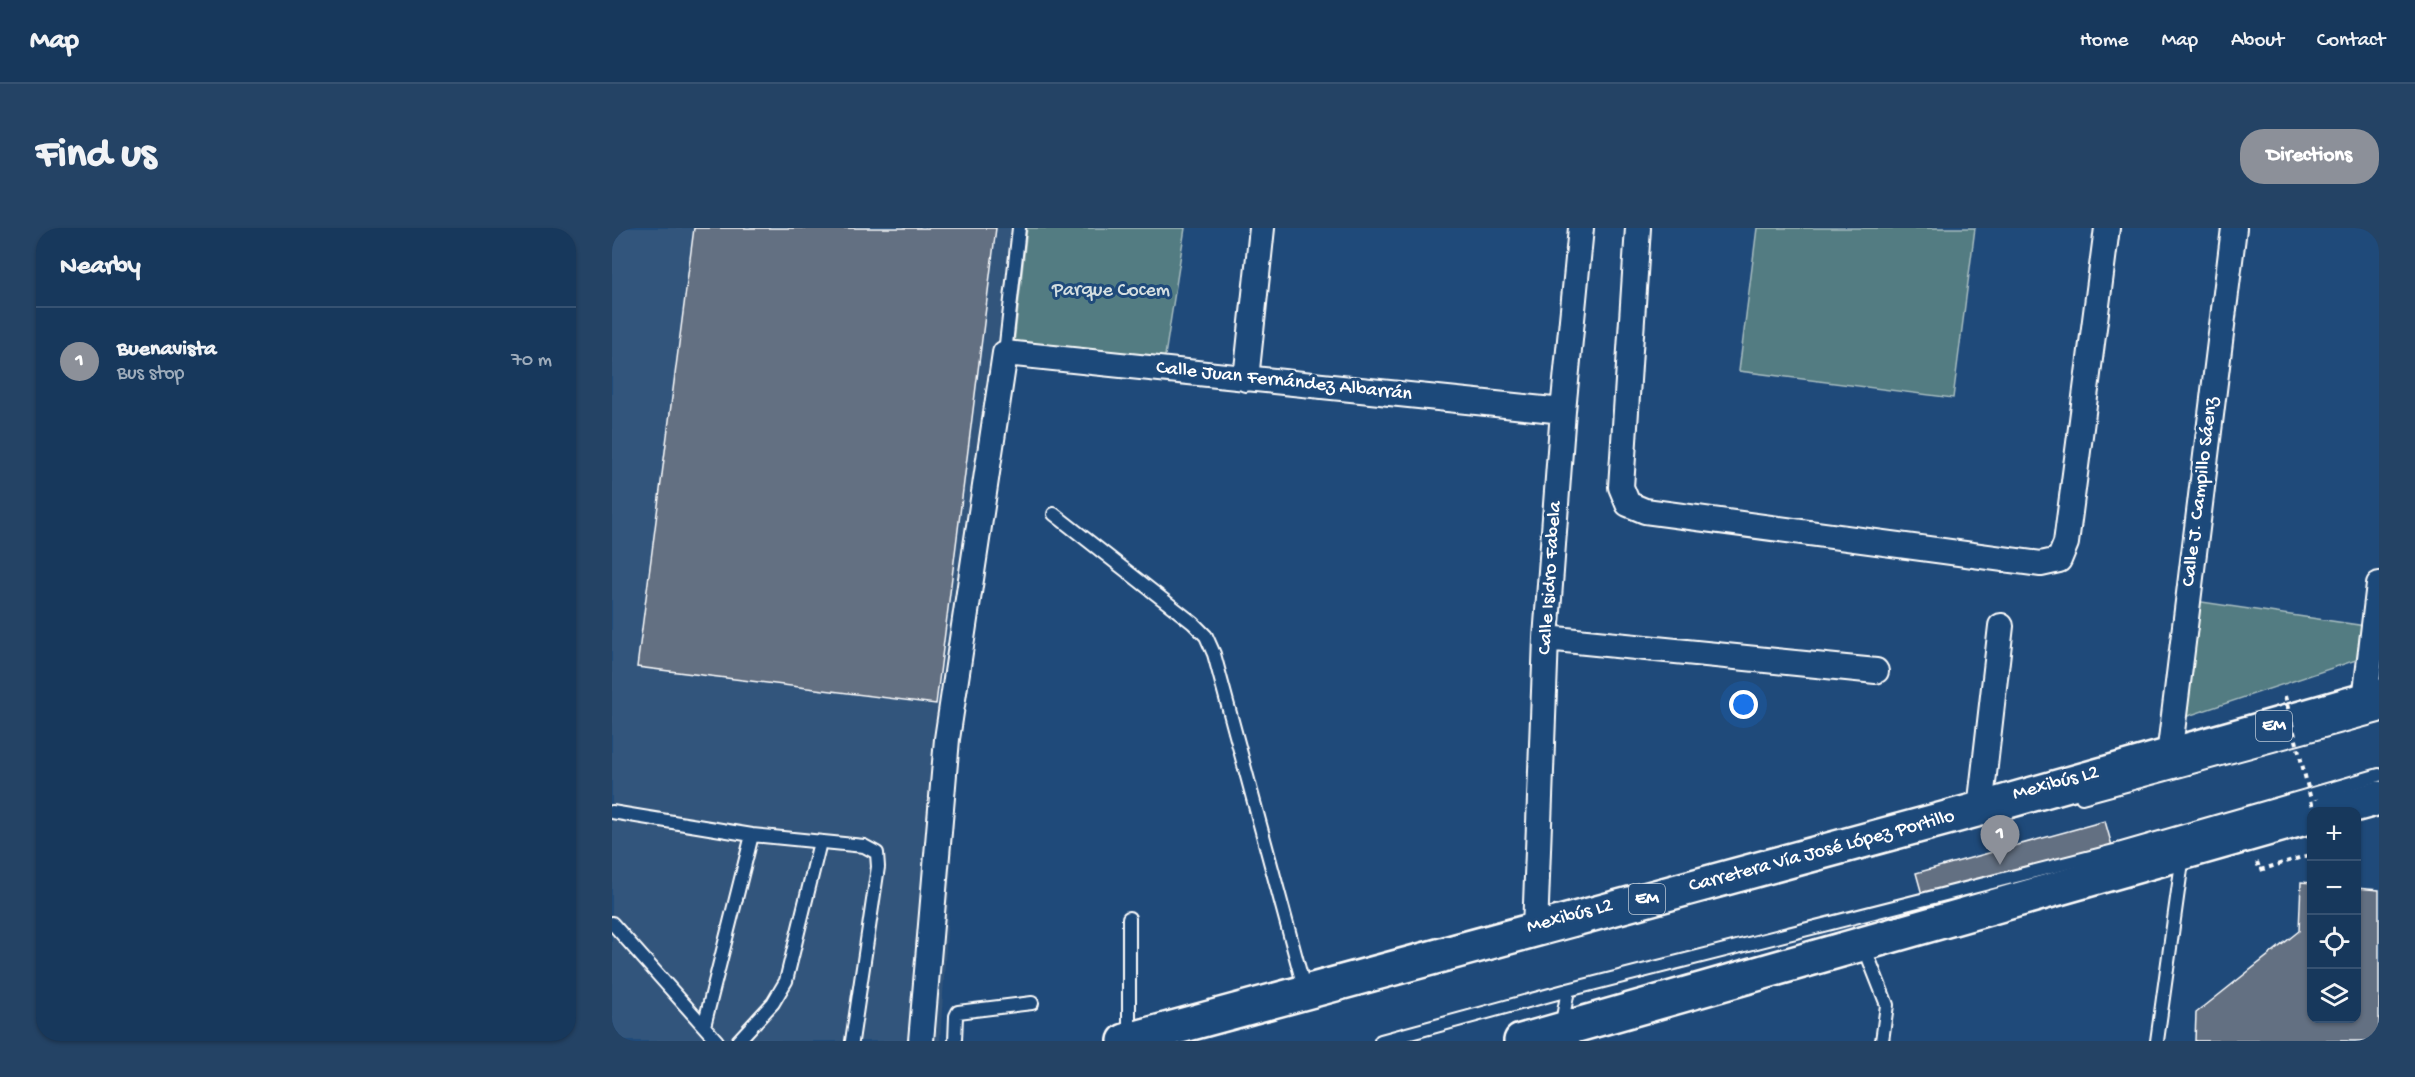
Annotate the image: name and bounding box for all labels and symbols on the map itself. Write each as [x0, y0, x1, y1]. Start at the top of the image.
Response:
park label: Parque Cocem [1051, 280, 1170, 303]
street label: Calle Juan Fernández Albarrán [1155, 357, 1414, 407]
street label: Calle J. Campillo Sáenz [2178, 395, 2224, 588]
street label: Calle Isidro Fabela [1534, 500, 1568, 656]
your location [1729, 690, 1758, 719]
road number: EM [2256, 711, 2292, 741]
street label: Mexibús L2 [2010, 761, 2102, 807]
street label: Carretera Vía José López Portillo [1687, 805, 1957, 899]
pin: 1 [1980, 816, 2020, 865]
road number: EM [1629, 884, 1665, 914]
street label: Mexibús L2 [1524, 894, 1616, 940]

